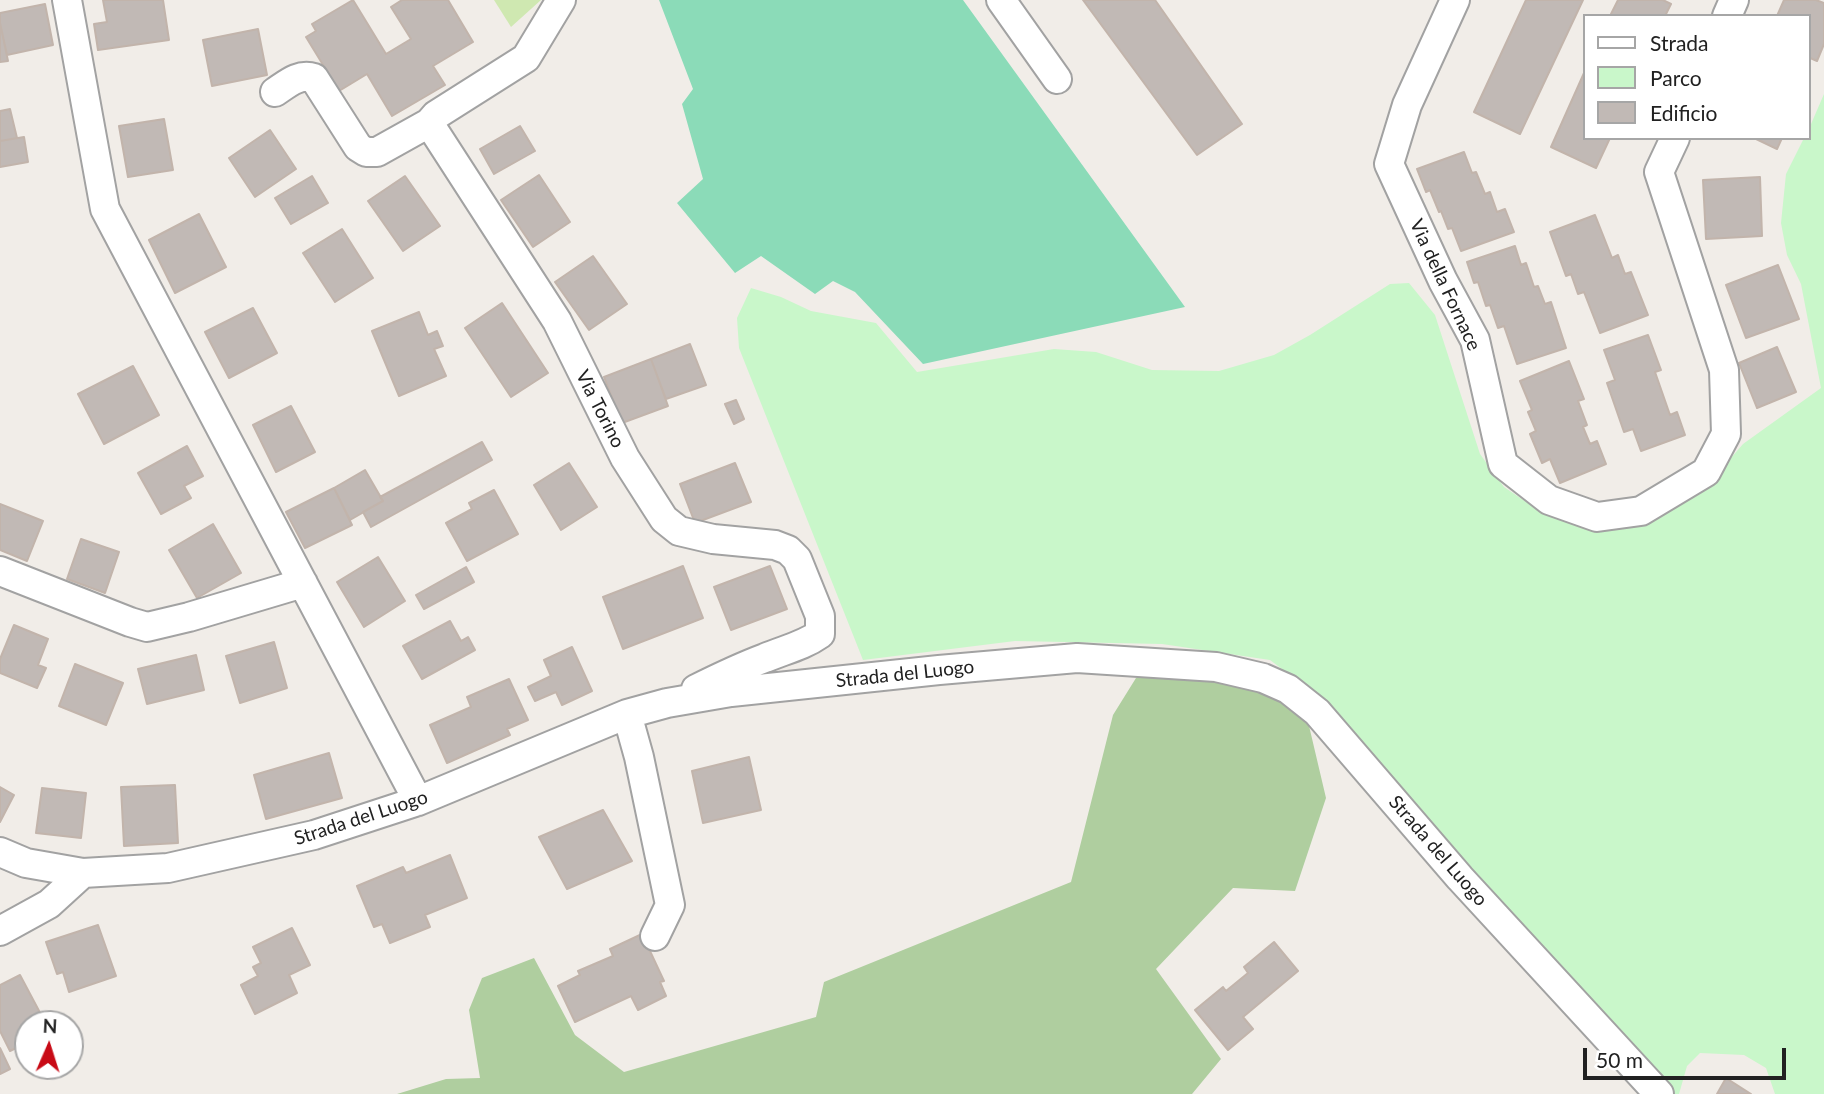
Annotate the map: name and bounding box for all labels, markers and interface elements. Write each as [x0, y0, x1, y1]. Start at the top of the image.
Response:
legend [1582, 14, 1810, 140]
text: Strada [1650, 30, 1709, 55]
text: Parco [1650, 65, 1702, 90]
text: Edificio [1650, 100, 1717, 125]
street label: Via della Fornace [1405, 216, 1485, 354]
street label: Via Torino [571, 366, 629, 452]
street label: Strada del Luogo [835, 655, 975, 693]
street label: Strada del Luogo [291, 786, 431, 850]
street label: Strada del Luogo [1384, 791, 1492, 911]
north arrow [14, 1010, 84, 1080]
text: N [42, 1014, 58, 1037]
scale bar [1586, 1034, 1789, 1078]
text: 50 m [1596, 1047, 1643, 1072]

